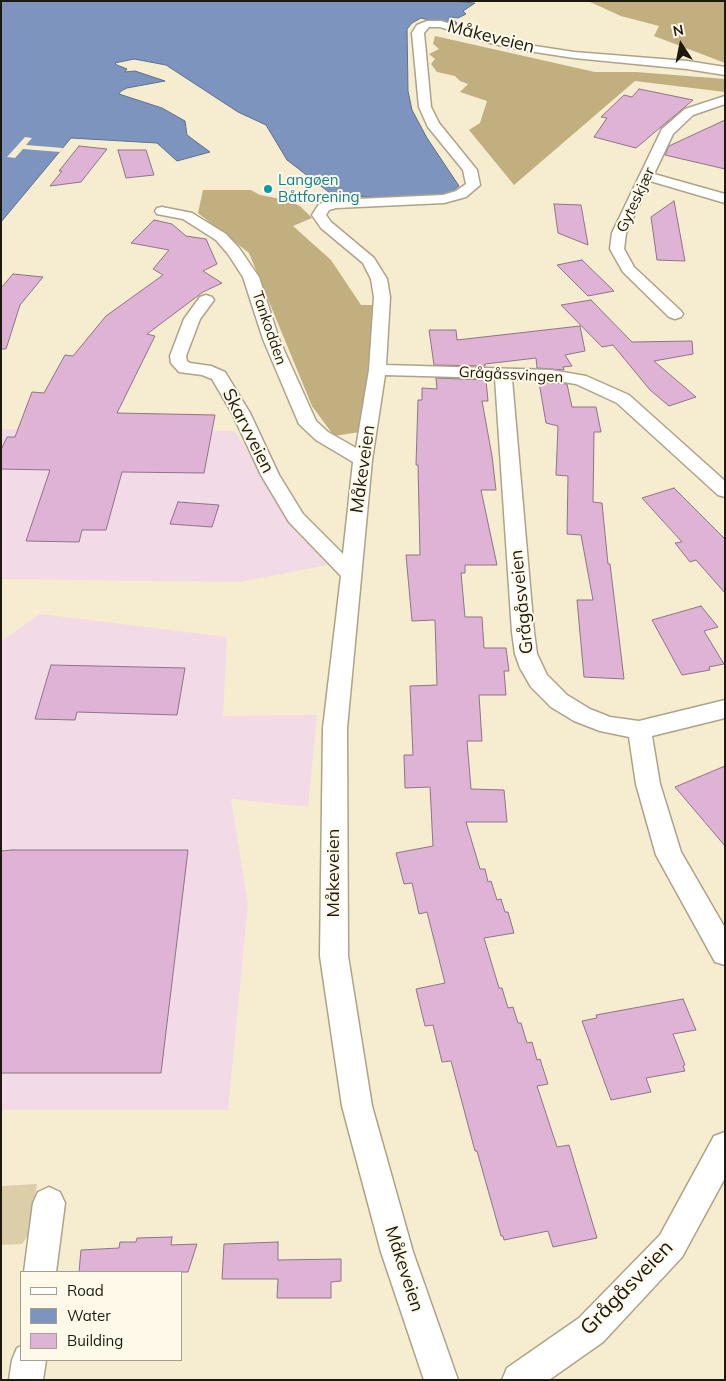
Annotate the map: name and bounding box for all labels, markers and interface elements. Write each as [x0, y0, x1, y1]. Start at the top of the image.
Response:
street label: Måkeveien [445, 16, 537, 58]
north arrow [656, 20, 706, 70]
text: N [671, 20, 685, 40]
street label: Gyteskjær [613, 165, 659, 235]
place label: Langøen Båtforening [278, 171, 360, 206]
marker: Langøen Båtforening [262, 183, 274, 195]
street label: Tankodden [248, 289, 290, 367]
street label: Grågåssvingen [458, 363, 564, 387]
street label: Skarvveien [218, 385, 278, 477]
street label: Måkeveien [346, 424, 380, 514]
street label: Grågåsveien [506, 549, 538, 655]
street label: Måkeveien [323, 829, 345, 917]
street label: Måkeveien [380, 1223, 428, 1315]
street label: Grågåsveien [575, 1235, 679, 1341]
legend [20, 1271, 182, 1361]
text: Road [67, 1281, 104, 1300]
text: Water [67, 1306, 111, 1325]
text: Building [67, 1331, 123, 1350]

